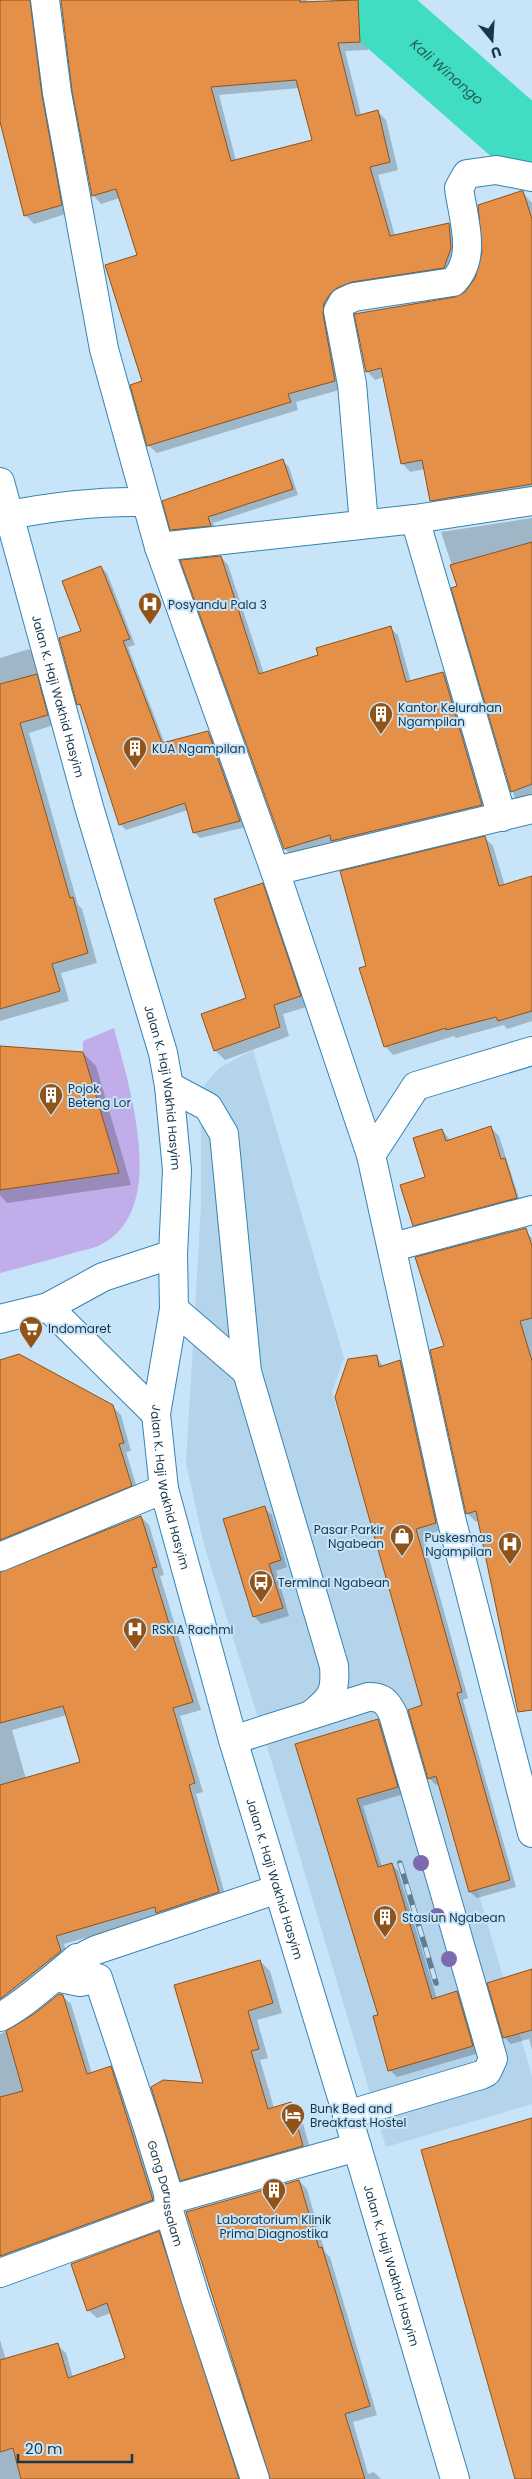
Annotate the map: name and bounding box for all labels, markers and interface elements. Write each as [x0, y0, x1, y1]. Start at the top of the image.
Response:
north arrow [467, 15, 517, 65]
water label: Kali Winongo [406, 34, 488, 110]
text: U [488, 41, 504, 63]
hospital icon: Posyandu Pala 3 [137, 591, 163, 625]
place label: Posyandu Pala 3 [168, 596, 267, 613]
street label: Jalan K. Haji Wakhid Hasyim [28, 613, 89, 779]
place label: Kantor Kelurahan Ngampilan [398, 699, 502, 730]
building icon: Kantor Kelurahan Ngampilan [368, 701, 394, 735]
building icon: KUA Ngampilan [122, 735, 148, 769]
place label: KUA Ngampilan [152, 740, 245, 757]
street label: Jalan K. Haji Wakhid Hasyim [141, 1003, 185, 1171]
place label: Pojok Beteng Lor [68, 1080, 131, 1111]
building icon: Pojok Beteng Lor [38, 1082, 64, 1116]
supermarket icon: Indomaret [18, 1315, 44, 1349]
place label: Indomaret [48, 1320, 111, 1337]
street label: Jalan K. Haji Wakhid Hasyim [147, 1403, 194, 1571]
place label: Pasar Parkir Ngabean [314, 1521, 385, 1552]
shop icon: Pasar Parkir Ngabean [389, 1523, 415, 1557]
place label: Puskesmas Ngampilan [424, 1529, 492, 1560]
hospital icon: Puskesmas Ngampilan [497, 1531, 523, 1565]
bus stop icon: Terminal Ngabean [248, 1569, 274, 1603]
place label: Terminal Ngabean [278, 1574, 390, 1591]
hospital icon: RSKIA Rachmi [122, 1616, 148, 1650]
place label: RSKIA Rachmi [152, 1621, 234, 1638]
street label: Jalan K. Haji Wakhid Hasyim [243, 1796, 308, 1961]
building icon: Stasiun Ngabean [372, 1904, 398, 1938]
place label: Stasiun Ngabean [402, 1909, 505, 1926]
place label: Bunk Bed and Breakfast Hostel [310, 2100, 407, 2131]
hotel icon: Bunk Bed and Breakfast Hostel [280, 2102, 306, 2136]
street label: Gang Darussalam [144, 2138, 188, 2248]
building icon: Laboratorium Klinik Prima Diagnostika [261, 2177, 287, 2211]
street label: Jalan K. Haji Wakhid Hasyim [360, 2182, 424, 2348]
place label: Laboratorium Klinik Prima Diagnostika [217, 2211, 332, 2242]
scale bar [18, 2432, 131, 2464]
text: 20 m [25, 2438, 63, 2459]

